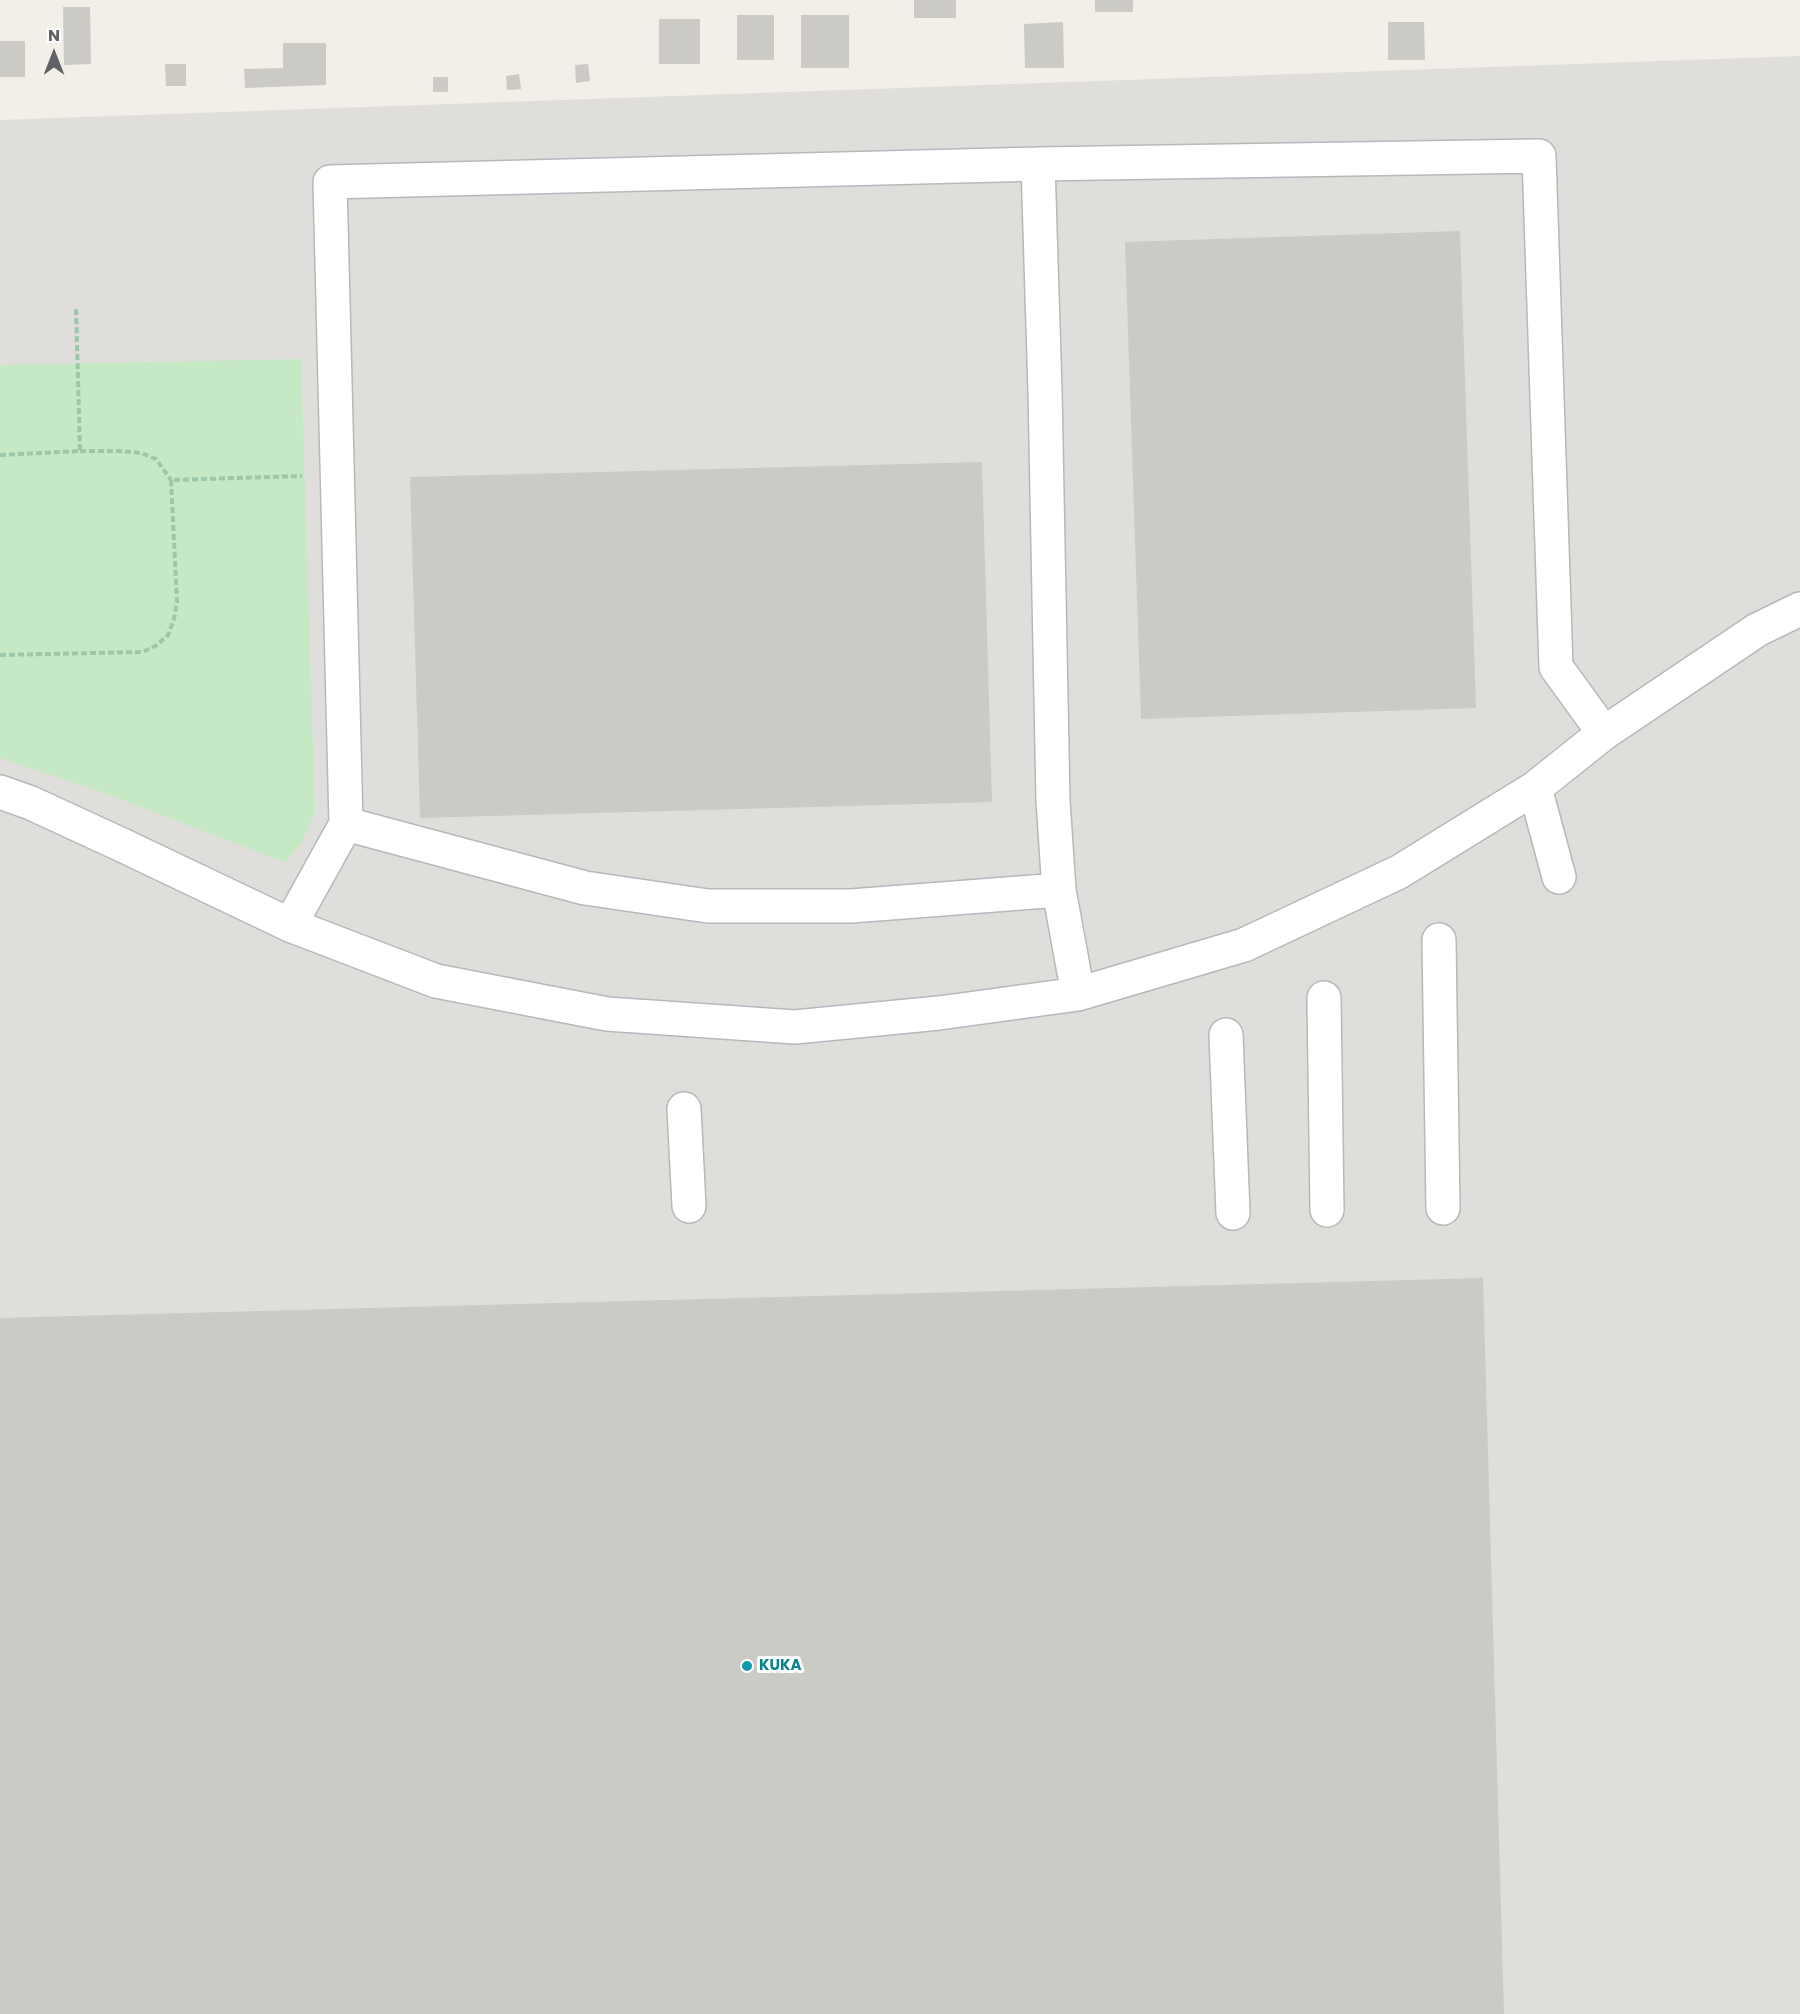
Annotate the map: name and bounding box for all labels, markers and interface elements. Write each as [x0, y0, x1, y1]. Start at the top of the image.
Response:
north arrow [24, 24, 84, 84]
text: N [48, 24, 60, 47]
place label: KUKA [759, 1657, 802, 1675]
marker: KUKA [740, 1659, 754, 1673]

